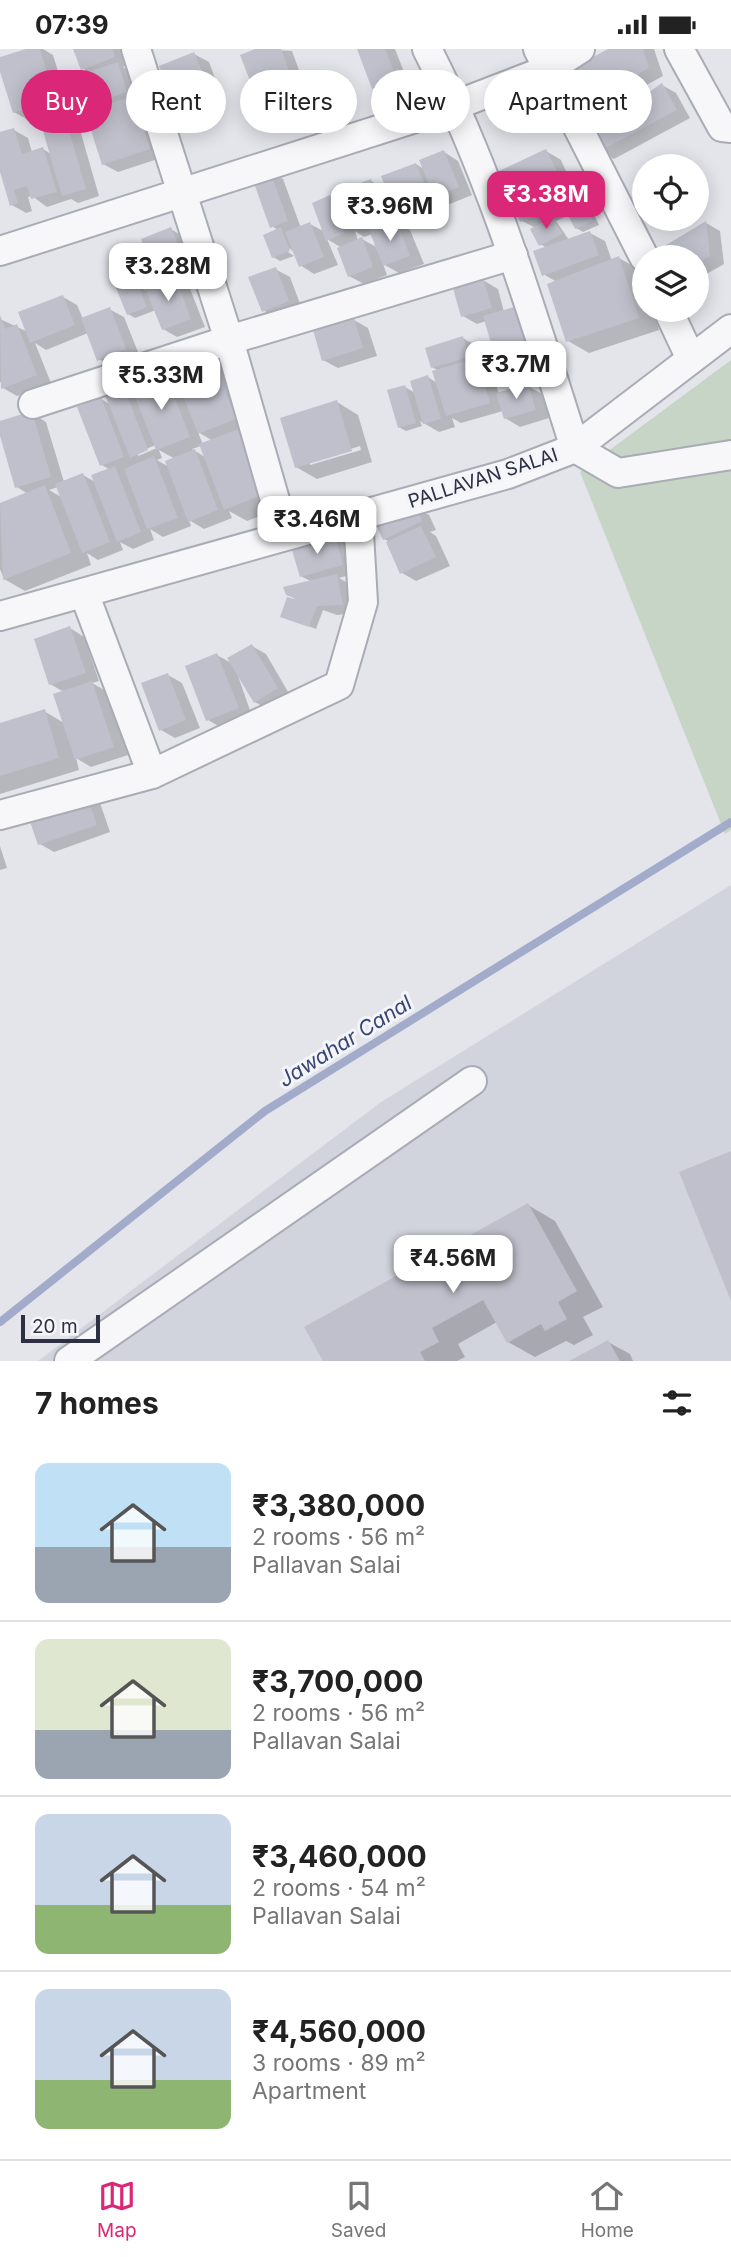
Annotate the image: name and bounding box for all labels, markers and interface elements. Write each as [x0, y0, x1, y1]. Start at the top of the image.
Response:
text: 07:39 [35, 9, 109, 40]
chip: Buy [21, 70, 112, 133]
chip: Rent [126, 70, 226, 133]
chip: Filters [240, 70, 357, 133]
chip: New [371, 70, 470, 133]
chip: Apartment [484, 70, 652, 133]
map controls [632, 154, 709, 322]
button: locate [632, 154, 709, 231]
pin: ₹3.38M [489, 171, 603, 231]
text: ₹3.38M [503, 180, 589, 208]
pin: ₹3.96M [333, 183, 447, 243]
text: ₹3.96M [347, 192, 433, 220]
pin: ₹3.28M [111, 243, 225, 303]
button: layers [632, 245, 709, 322]
text: ₹3.28M [125, 252, 211, 280]
pin: ₹3.7M [467, 341, 565, 401]
text: ₹3.7M [481, 350, 551, 378]
pin: ₹5.33M [104, 353, 218, 412]
text: ₹5.33M [118, 361, 204, 389]
street label: PALLAVAN SALAI [405, 443, 561, 513]
pin: ₹3.46M [260, 497, 374, 556]
text: ₹3.46M [273, 505, 361, 533]
water label: Jawahar Canal [274, 990, 417, 1092]
pin: ₹4.56M [396, 1235, 510, 1295]
text: ₹4.56M [410, 1244, 496, 1272]
scale bar [21, 1312, 100, 1344]
text: 20 m [32, 1315, 78, 1338]
icon: filters [658, 1384, 696, 1422]
text: 7 homes [35, 1385, 159, 1421]
text: ₹3,380,000 [252, 1487, 425, 1523]
icon: home [91, 1491, 175, 1575]
text: 2 rooms · 56 m² [252, 1523, 425, 1551]
text: Pallavan Salai [252, 1551, 401, 1579]
text: ₹3,700,000 [252, 1663, 424, 1699]
icon: home [91, 1667, 175, 1751]
text: 2 rooms · 56 m² [252, 1699, 425, 1727]
text: Pallavan Salai [252, 1727, 401, 1755]
text: ₹3,460,000 [252, 1838, 427, 1874]
icon: home [91, 1842, 175, 1926]
text: 2 rooms · 54 m² [252, 1874, 426, 1902]
text: Pallavan Salai [252, 1902, 401, 1930]
text: ₹4,560,000 [252, 2013, 426, 2049]
icon: home [91, 2017, 175, 2101]
text: 3 rooms · 89 m² [252, 2049, 426, 2077]
text: Apartment [252, 2077, 366, 2105]
tab: Map [97, 2177, 137, 2242]
tab: Saved [331, 2177, 386, 2242]
tab: Home [581, 2177, 634, 2242]

